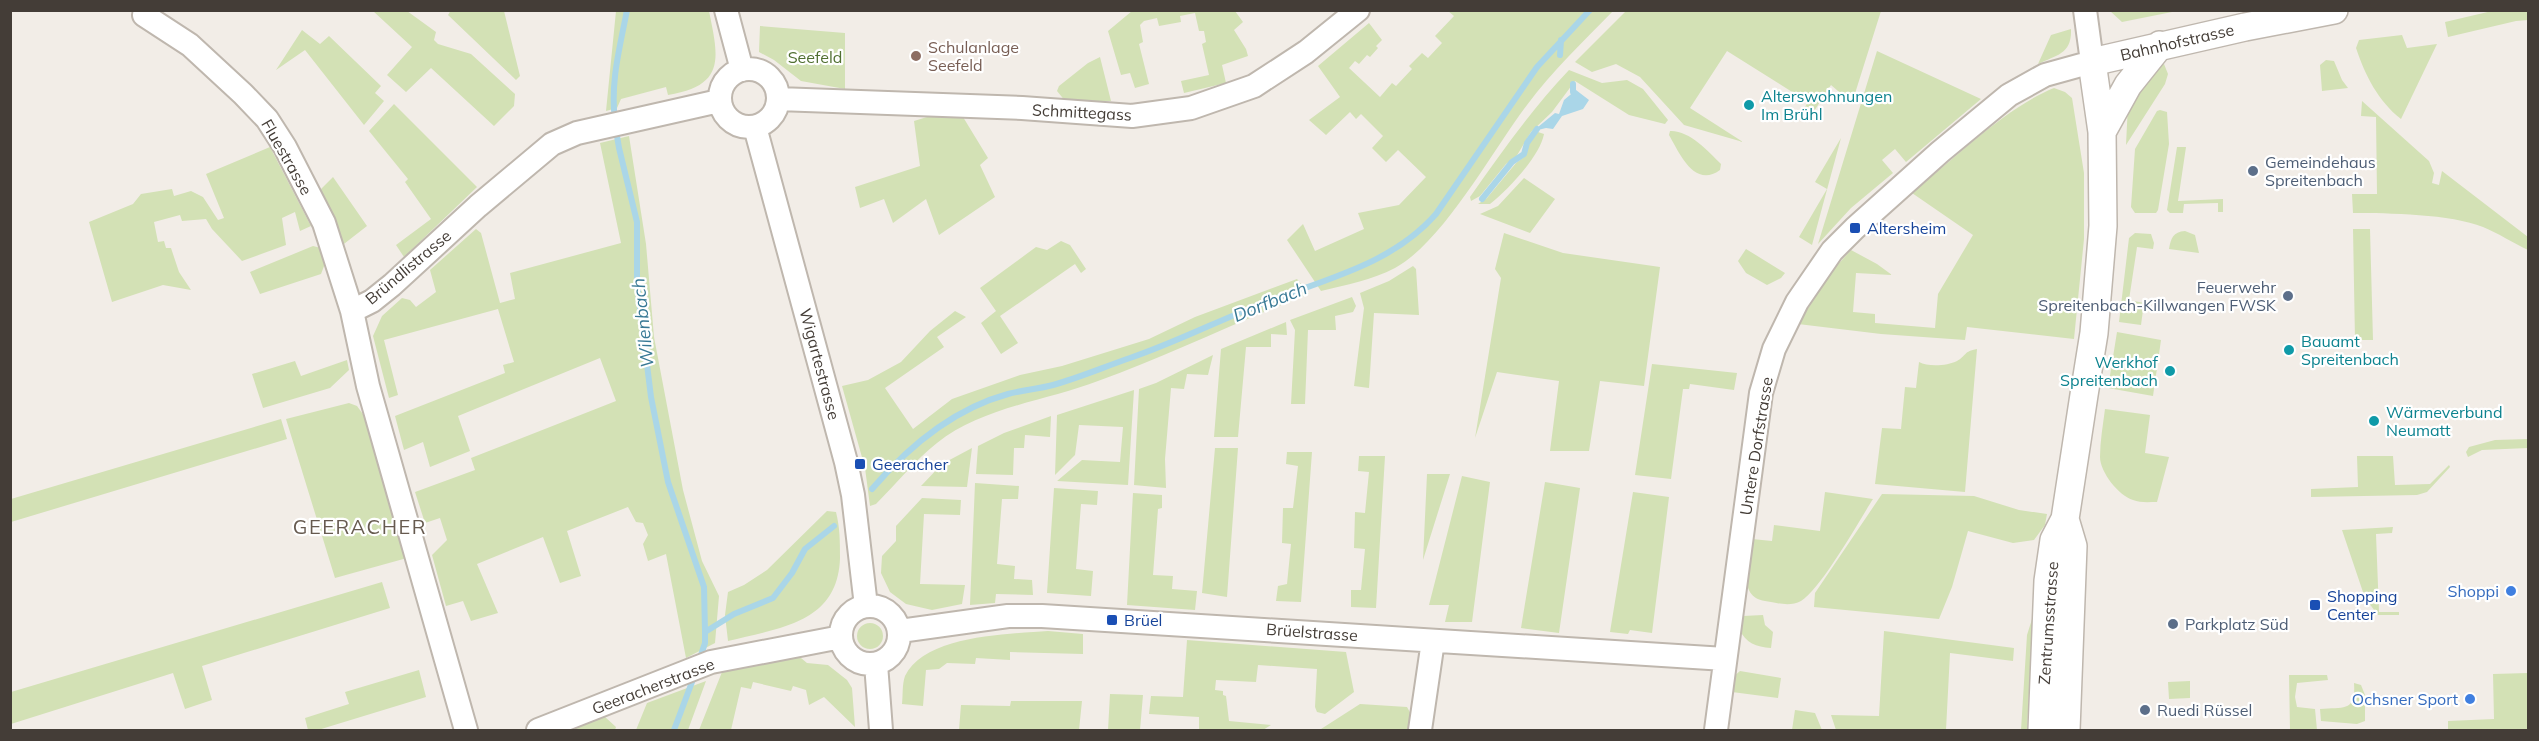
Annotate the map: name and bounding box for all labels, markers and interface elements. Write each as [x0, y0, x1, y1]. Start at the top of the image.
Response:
street label: Bahnhofstrasse [2118, 19, 2236, 65]
place label: Schulanlage Seefeld [928, 37, 1019, 75]
park label: Seefeld [788, 47, 842, 67]
marker: Schulanlage Seefeld [909, 49, 923, 63]
place label: Alterswohnungen Im Brühl [1761, 86, 1892, 124]
marker: Alterswohnungen Im Brühl [1742, 98, 1756, 112]
street label: Schmittegass [1032, 99, 1132, 125]
street label: Fluestrasse [257, 116, 317, 198]
place label: Gemeindehaus Spreitenbach [2265, 152, 2376, 190]
marker: Gemeindehaus Spreitenbach [2246, 164, 2260, 178]
place label: Altersheim [1867, 218, 1946, 238]
marker: Altersheim [1848, 221, 1862, 235]
street label: Bründlistrasse [361, 225, 455, 309]
water label: Dorfbach [1229, 276, 1310, 327]
water label: Wilenbach [626, 277, 659, 369]
place label: Feuerwehr Spreitenbach-Killwangen FWSK [2038, 277, 2277, 315]
marker: Feuerwehr Spreitenbach-Killwangen FWSK [2281, 289, 2295, 303]
street label: Wigartestrasse [796, 306, 844, 422]
place label: Bauamt Spreitenbach [2301, 331, 2399, 369]
marker: Bauamt Spreitenbach [2282, 343, 2296, 357]
place label: Werkhof Spreitenbach [2060, 352, 2159, 390]
marker: Werkhof Spreitenbach [2163, 364, 2177, 378]
street label: Untere Dorfstrasse [1735, 375, 1777, 517]
place label: Wärmeverbund Neumatt [2386, 402, 2503, 440]
marker: Wärmeverbund Neumatt [2367, 414, 2381, 428]
place label: Geeracher [872, 454, 948, 474]
marker: Geeracher [853, 457, 867, 471]
district label: GEERACHER [293, 514, 427, 539]
street label: Zentrumsstrasse [2034, 561, 2062, 685]
place label: Shoppi [2448, 581, 2499, 601]
marker: Shoppi [2504, 584, 2518, 598]
place label: Shopping Center [2327, 586, 2398, 624]
marker: Shopping Center [2308, 598, 2322, 612]
place label: Brüel [1124, 610, 1162, 630]
marker: Brüel [1105, 613, 1119, 627]
place label: Parkplatz Süd [2185, 614, 2289, 634]
marker: Parkplatz Süd [2166, 617, 2180, 631]
street label: Brüelstrasse [1266, 619, 1358, 645]
street label: Geeracherstrasse [589, 653, 717, 719]
place label: Ochsner Sport [2352, 689, 2458, 709]
marker: Ochsner Sport [2463, 692, 2477, 706]
place label: Ruedi Rüssel [2157, 700, 2252, 720]
marker: Ruedi Rüssel [2138, 703, 2152, 717]

